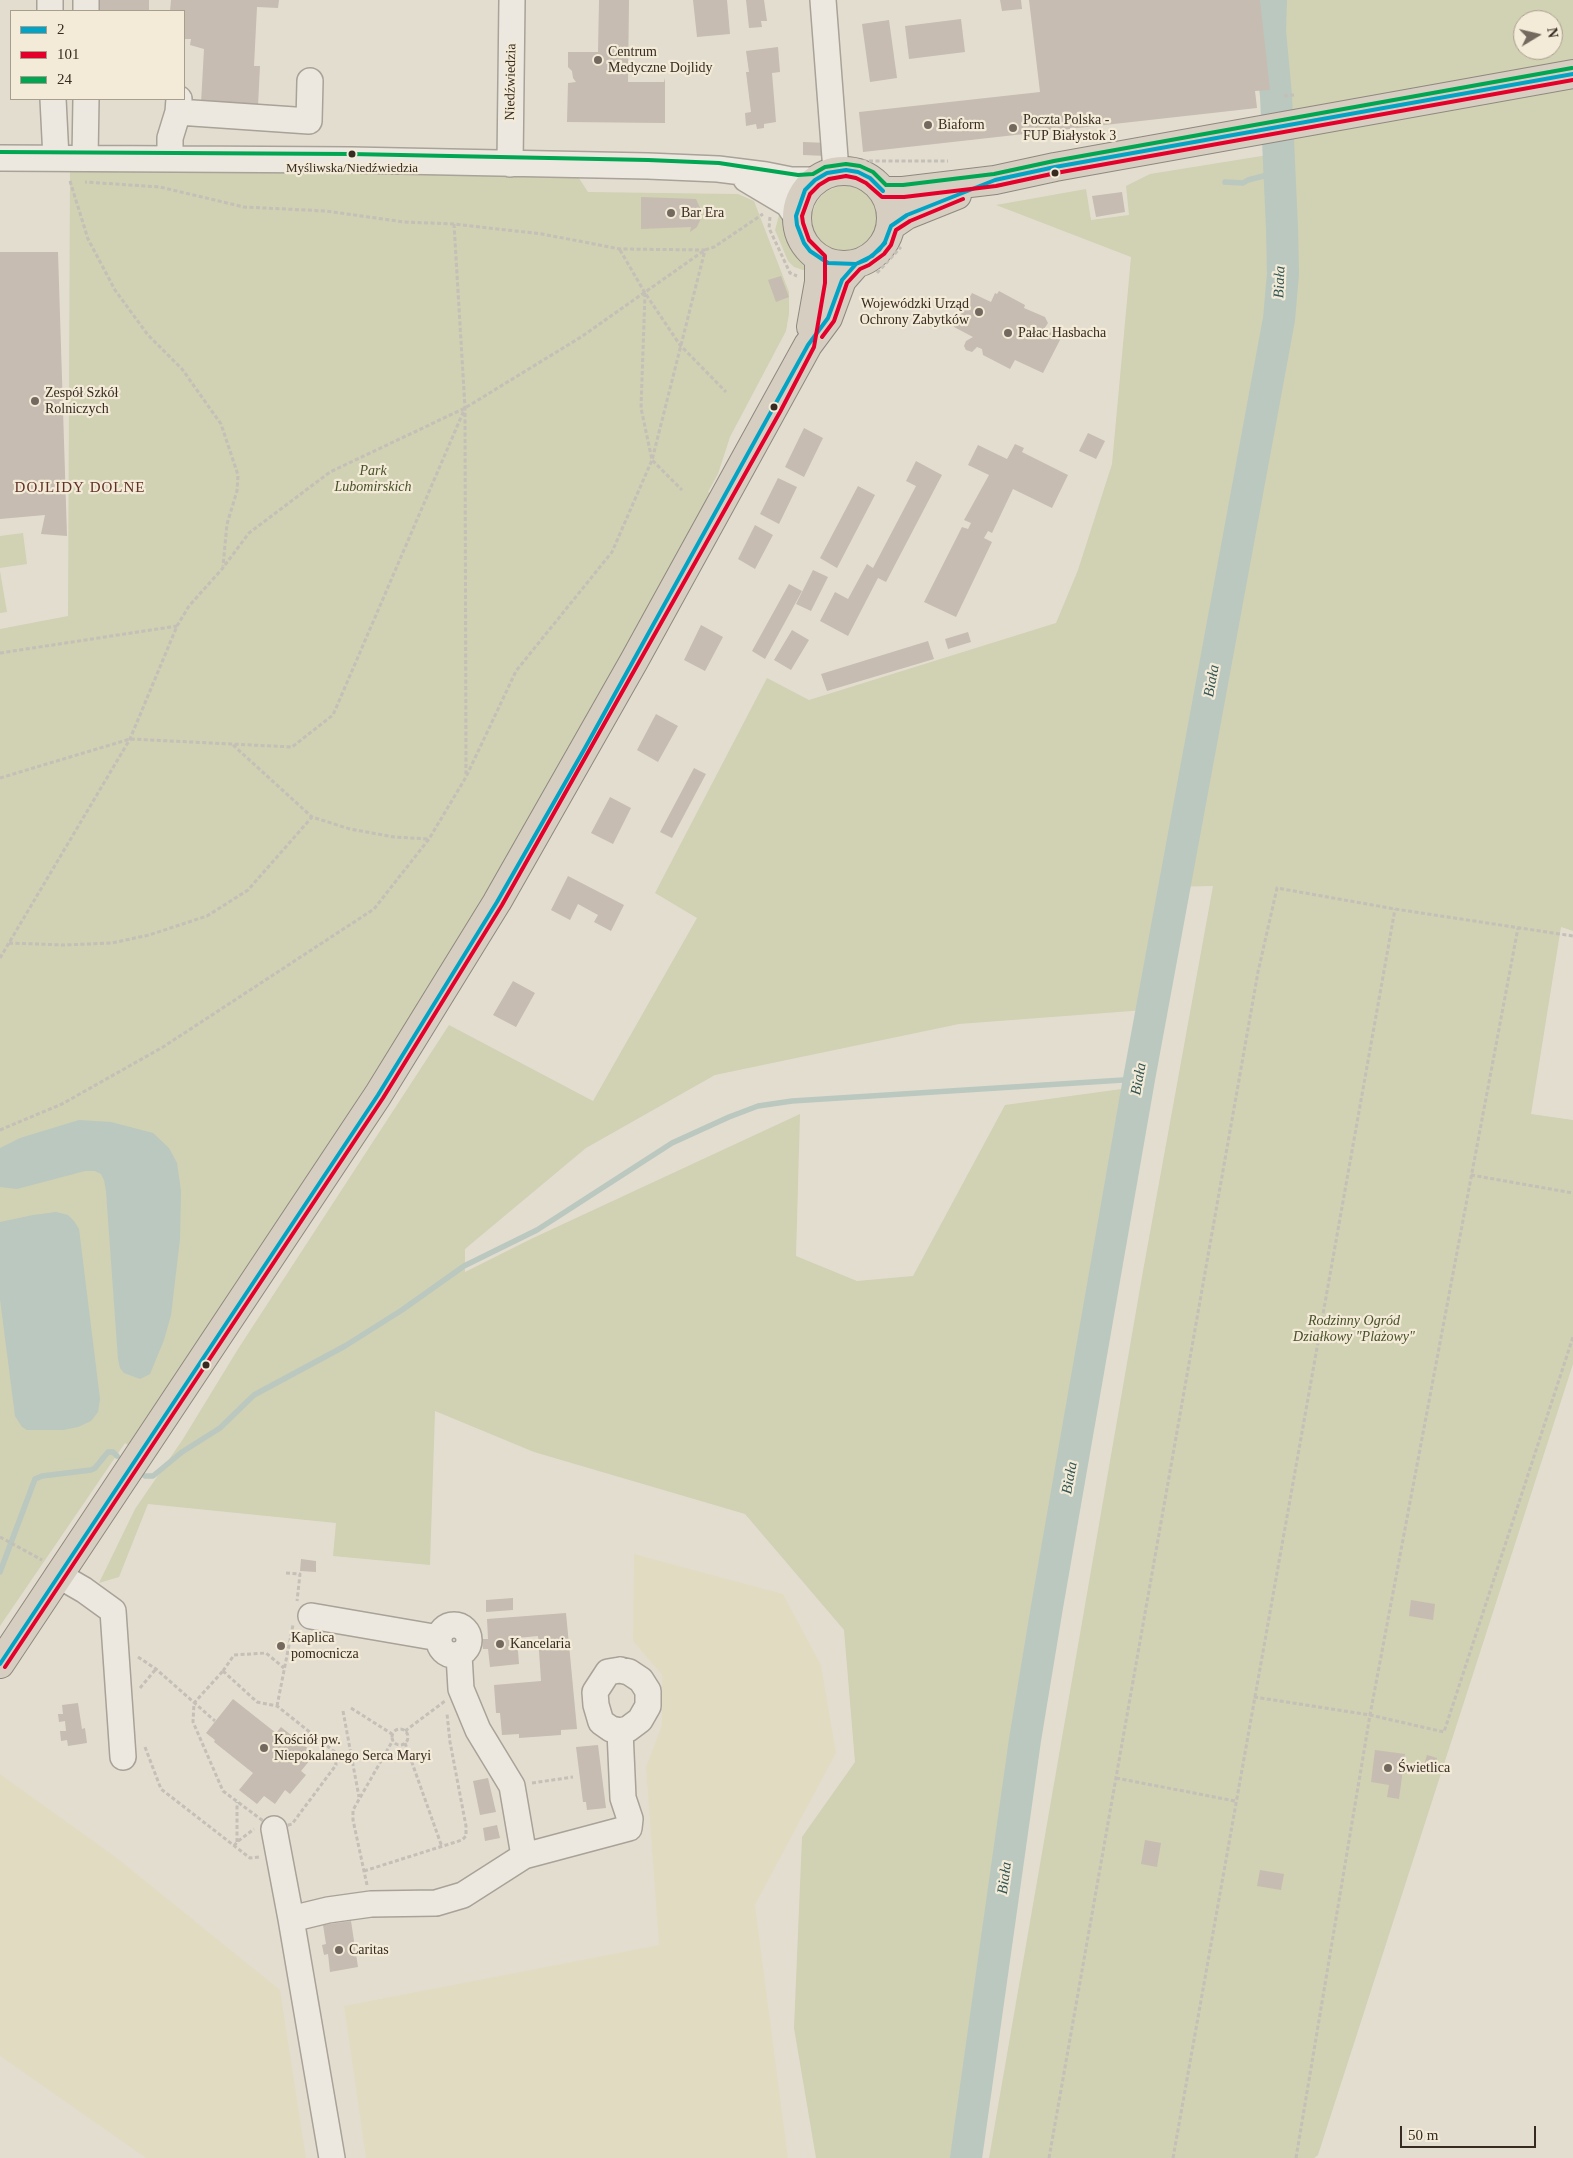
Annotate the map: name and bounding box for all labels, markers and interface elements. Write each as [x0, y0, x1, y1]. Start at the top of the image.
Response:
legend [10, 10, 185, 100]
north arrow [1513, 10, 1563, 60]
text: 2 [57, 21, 65, 37]
text: N [1544, 27, 1561, 39]
street label: Niedźwiedzia [502, 43, 520, 121]
place label: Centrum Medyczne Dojlidy [608, 44, 713, 76]
text: 101 [57, 46, 80, 62]
marker: Centrum Medyczne Dojlidy [592, 54, 604, 66]
text: 24 [57, 71, 72, 87]
place label: Poczta Polska - FUP Białystok 3 [1023, 112, 1116, 144]
place label: Biaform [938, 117, 985, 133]
marker: Biaform [922, 119, 934, 131]
marker: Poczta Polska - FUP Białystok 3 [1007, 122, 1019, 134]
marker: Myśliwska/Niedźwiedzia [347, 149, 357, 159]
place label: Myśliwska/Niedźwiedzia [286, 161, 418, 177]
unlabelled marker [1050, 168, 1060, 178]
place label: Bar Era [681, 205, 724, 221]
marker: Bar Era [665, 207, 677, 219]
water label: Biała [1270, 265, 1290, 299]
place label: Wojewódzki Urząd Ochrony Zabytków [860, 296, 969, 328]
marker: Wojewódzki Urząd Ochrony Zabytków [973, 306, 985, 318]
place label: Pałac Hasbacha [1018, 325, 1106, 341]
marker: Pałac Hasbacha [1002, 327, 1014, 339]
place label: Zespół Szkół Rolniczych [45, 385, 118, 418]
marker: Zespół Szkół Rolniczych [29, 395, 41, 407]
unlabelled marker [769, 402, 779, 412]
park label: Park Lubomirskich [334, 463, 412, 496]
district label: DOJLIDY DOLNE [13, 479, 147, 497]
water label: Biała [1200, 663, 1224, 699]
water label: Biała [1127, 1061, 1151, 1097]
park label: Rodzinny Ogród Działkowy "Plażowy" [1293, 1313, 1415, 1345]
unlabelled marker [201, 1360, 211, 1370]
water label: Biała [1058, 1460, 1082, 1496]
place label: Kaplica pomocnicza [291, 1630, 359, 1662]
place label: Kancelaria [510, 1636, 571, 1652]
marker: Kancelaria [494, 1638, 506, 1650]
marker: Kaplica pomocnicza [275, 1640, 287, 1652]
place label: Kościół pw. Niepokalanego Serca Maryi [274, 1732, 431, 1764]
marker: Kościół pw. Niepokalanego Serca Maryi [258, 1742, 270, 1754]
place label: Świetlica [1398, 1760, 1450, 1776]
marker: Świetlica [1382, 1762, 1394, 1774]
water label: Biała [994, 1861, 1016, 1895]
place label: Caritas [349, 1942, 389, 1958]
marker: Caritas [333, 1944, 345, 1956]
scale bar [1403, 2116, 1539, 2148]
text: 50 m [1408, 2127, 1438, 2143]

